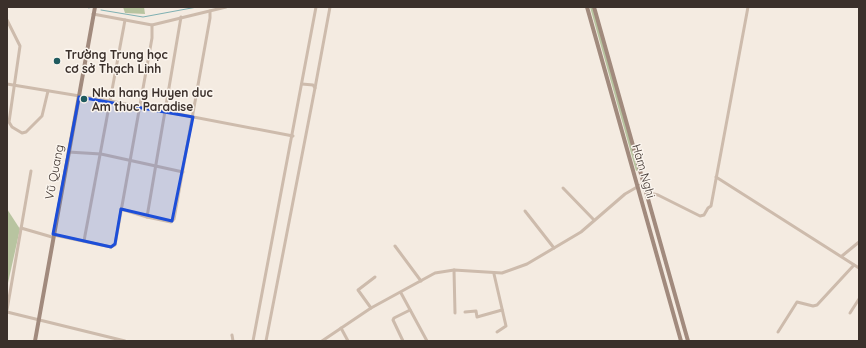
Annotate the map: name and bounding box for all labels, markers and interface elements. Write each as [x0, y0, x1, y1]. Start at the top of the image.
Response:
place label: Trường Trung học cơ sở Thạch Linh [65, 47, 168, 76]
marker: Trường Trung học cơ sở Thạch Linh [52, 56, 62, 66]
place label: Nha hang Huyen duc Am thuc Paradise [92, 85, 213, 114]
marker: Nha hang Huyen duc Am thuc Paradise [79, 94, 89, 104]
street label: Hàm Nghi [629, 142, 659, 200]
street label: Vũ Quang [41, 143, 67, 201]

